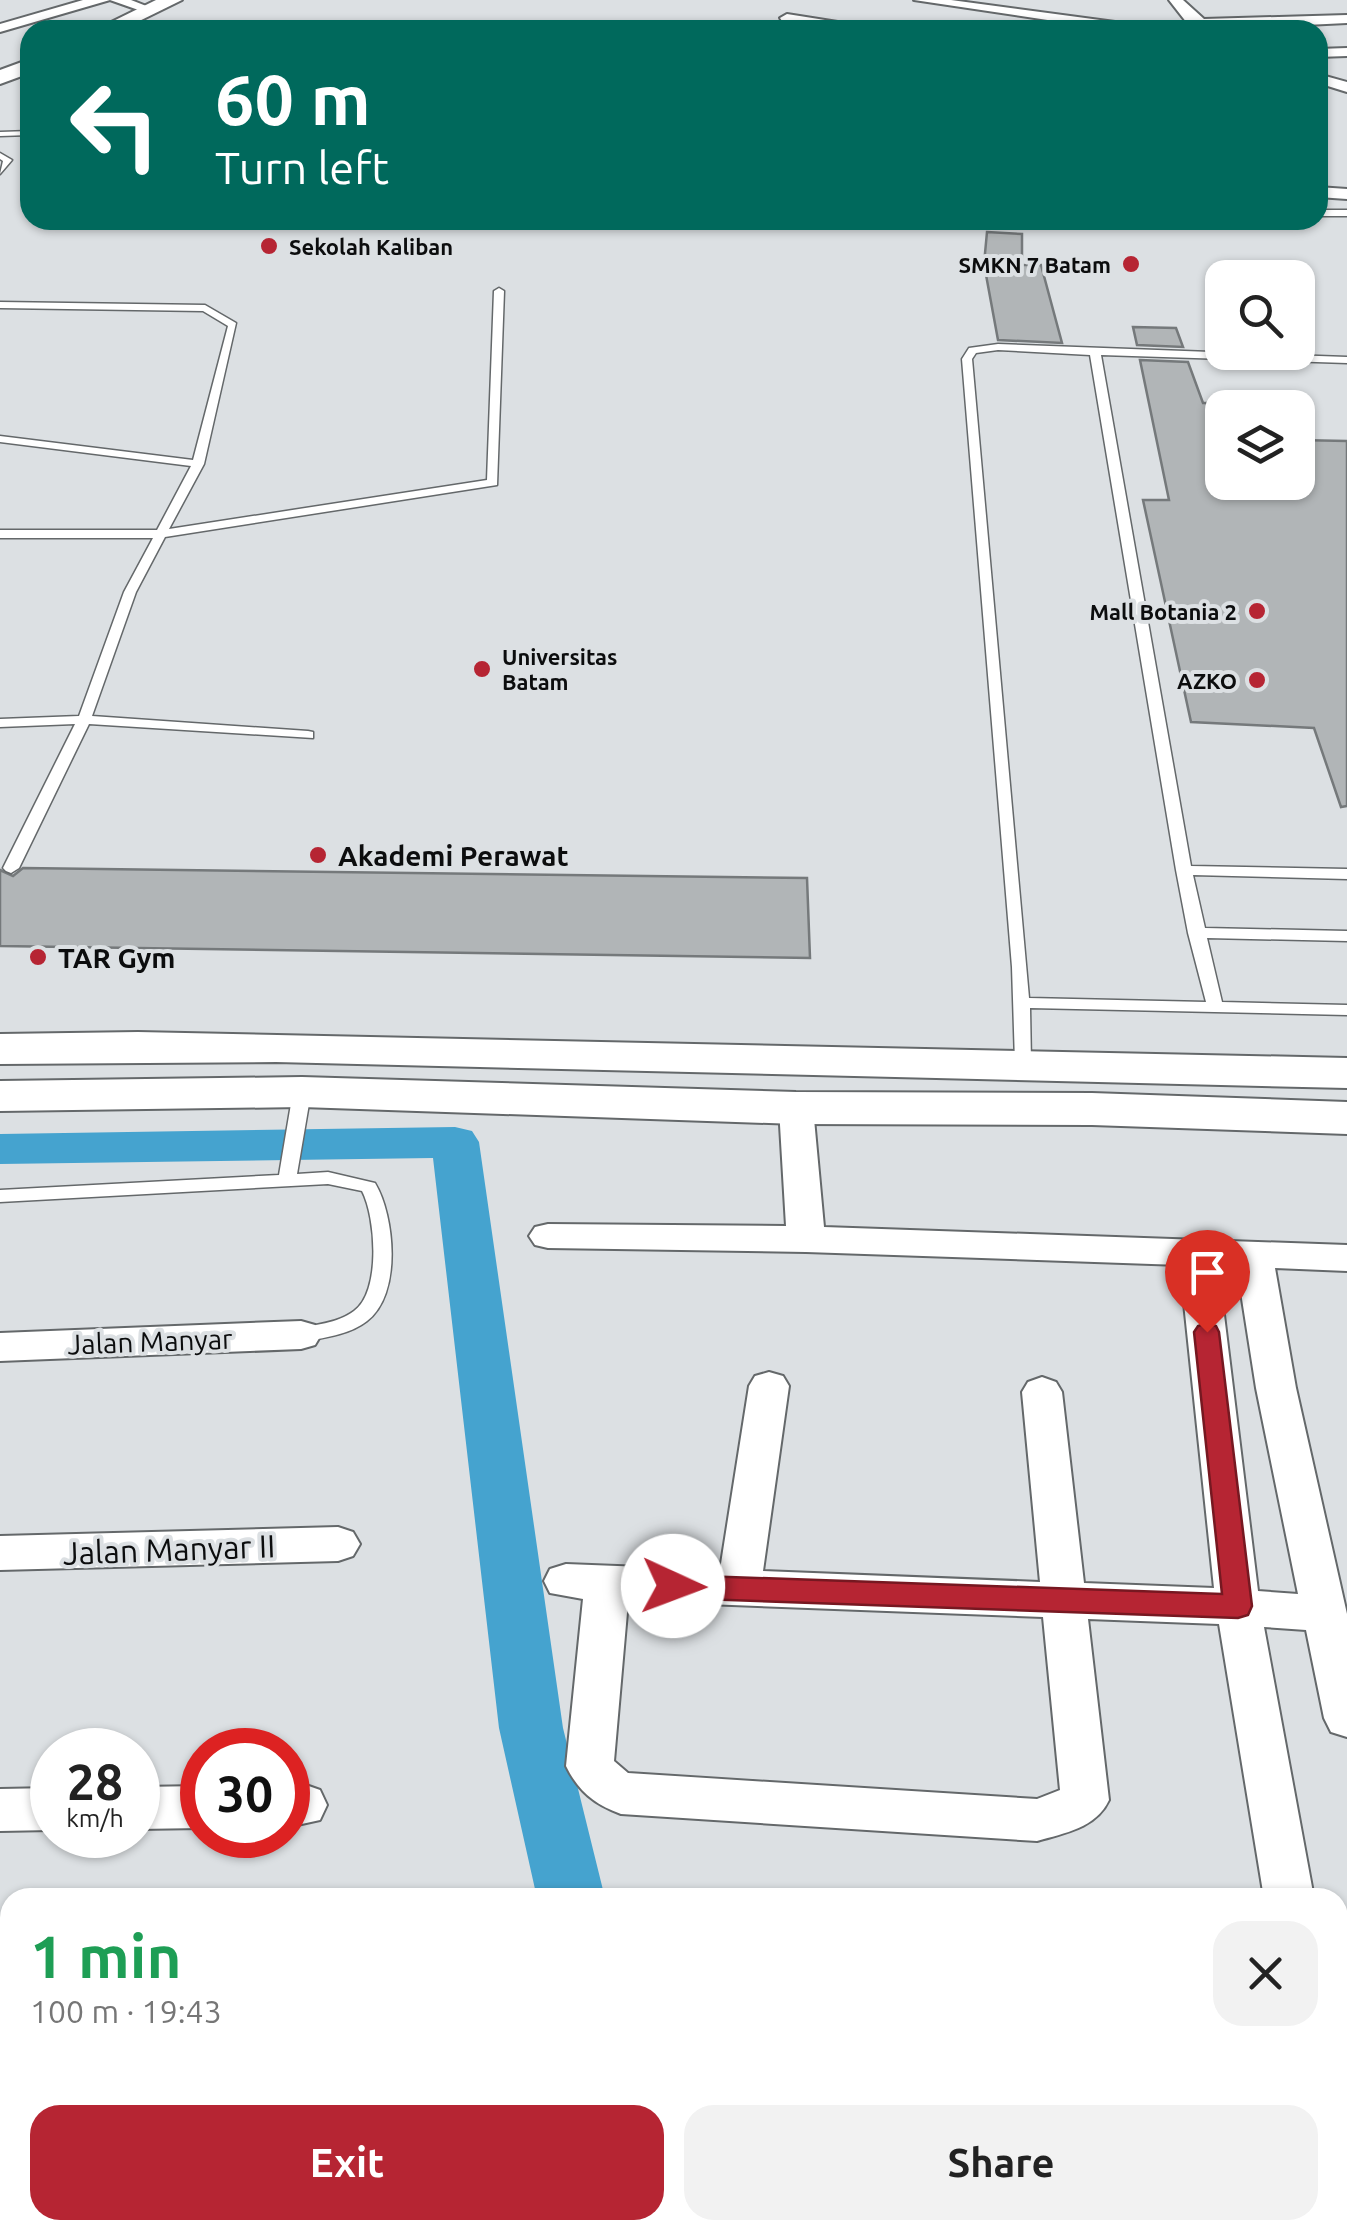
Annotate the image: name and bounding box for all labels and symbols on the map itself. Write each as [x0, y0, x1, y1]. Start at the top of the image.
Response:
place label: Sekolah Kaliban [289, 234, 453, 259]
marker: Sekolah Kaliban [258, 235, 280, 257]
place label: SMKN 7 Batam [958, 252, 1111, 277]
marker: SMKN 7 Batam [1120, 253, 1142, 275]
place label: Mall Botania 2 [1089, 599, 1237, 624]
marker: Mall Botania 2 [1246, 600, 1268, 622]
place label: Universitas Batam [502, 644, 617, 694]
marker: Universitas Batam [471, 658, 493, 680]
place label: AZKO [1177, 668, 1237, 693]
marker: AZKO [1246, 669, 1268, 691]
place label: Akademi Perawat [338, 840, 568, 871]
marker: Akademi Perawat [307, 844, 329, 866]
place label: TAR Gym [58, 942, 175, 973]
marker: TAR Gym [27, 946, 49, 968]
pin [1165, 1230, 1250, 1333]
street label: Jalan Manyar [67, 1323, 234, 1359]
street label: Jalan Manyar II [62, 1527, 276, 1571]
position arrow [621, 1534, 725, 1638]
speed limit sign: 30 [180, 1728, 310, 1858]

